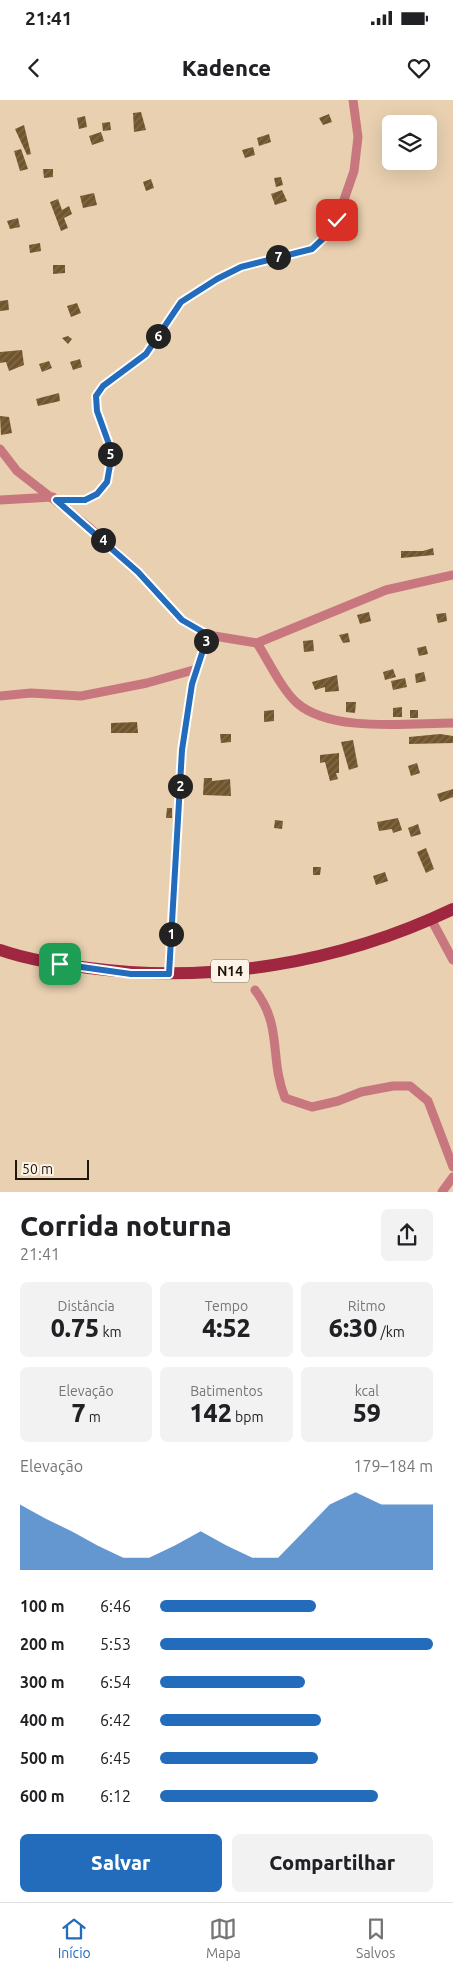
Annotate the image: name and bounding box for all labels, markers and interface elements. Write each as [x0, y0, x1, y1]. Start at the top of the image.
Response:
text: 21:41 [25, 7, 73, 29]
icon: back [20, 54, 48, 82]
icon: heart [405, 54, 433, 82]
text: Kadence [182, 55, 271, 80]
map controls [382, 115, 437, 170]
button: layers [382, 115, 437, 170]
pin [316, 199, 358, 241]
icon: check [323, 206, 351, 234]
pin: 7 [266, 244, 290, 270]
text: 7 [275, 249, 282, 265]
pin: 6 [146, 324, 170, 348]
text: 6 [155, 328, 162, 344]
pin: 5 [98, 442, 122, 466]
text: 5 [107, 446, 114, 462]
pin: 4 [90, 528, 116, 552]
text: 4 [100, 532, 107, 548]
pin: 3 [194, 628, 218, 654]
text: 3 [203, 633, 210, 649]
pin: 2 [168, 774, 192, 798]
text: 2 [177, 778, 184, 794]
pin: 1 [158, 922, 184, 946]
text: 1 [168, 926, 175, 942]
pin [39, 943, 81, 985]
icon: arrive [46, 950, 74, 978]
road number: N14 [211, 959, 249, 982]
scale bar [15, 1157, 89, 1180]
text: 50 m [22, 1161, 53, 1177]
button: share [381, 1209, 433, 1261]
text: Corrida noturna [20, 1210, 232, 1241]
text: 21:41 [20, 1245, 60, 1263]
text: Distância [58, 1298, 115, 1314]
text: Tempo [205, 1298, 248, 1314]
text: Ritmo [348, 1298, 386, 1314]
text: 0.75 [51, 1314, 99, 1342]
text: 4:52 [202, 1314, 251, 1342]
text: 6:30 [329, 1314, 377, 1342]
text: km [99, 1324, 122, 1340]
text: /km [377, 1324, 405, 1340]
text: Elevação [59, 1383, 114, 1399]
text: Batimentos [190, 1383, 263, 1399]
text: kcal [355, 1383, 379, 1399]
text: 7 [71, 1399, 86, 1427]
text: 142 [190, 1399, 232, 1427]
text: 59 [353, 1399, 381, 1427]
text: m [86, 1409, 101, 1425]
text: bpm [232, 1409, 263, 1425]
text: Elevação [20, 1457, 83, 1475]
text: 179–184 m [353, 1457, 433, 1475]
text: 100 m [20, 1597, 65, 1615]
text: 6:46 [100, 1597, 131, 1615]
text: 200 m [20, 1635, 65, 1653]
text: 5:53 [100, 1635, 131, 1653]
text: 300 m [20, 1673, 65, 1691]
text: 6:54 [100, 1673, 131, 1691]
text: 400 m [20, 1711, 65, 1729]
text: 6:42 [100, 1711, 131, 1729]
text: 500 m [20, 1749, 65, 1767]
text: 6:45 [100, 1749, 131, 1767]
text: 600 m [20, 1787, 65, 1805]
text: 6:12 [100, 1787, 131, 1805]
button: Salvar [20, 1834, 222, 1892]
button: Compartilhar [232, 1834, 433, 1892]
tab: Início [58, 1915, 91, 1961]
tab: Mapa [206, 1915, 241, 1961]
tab: Salvos [356, 1915, 395, 1961]

